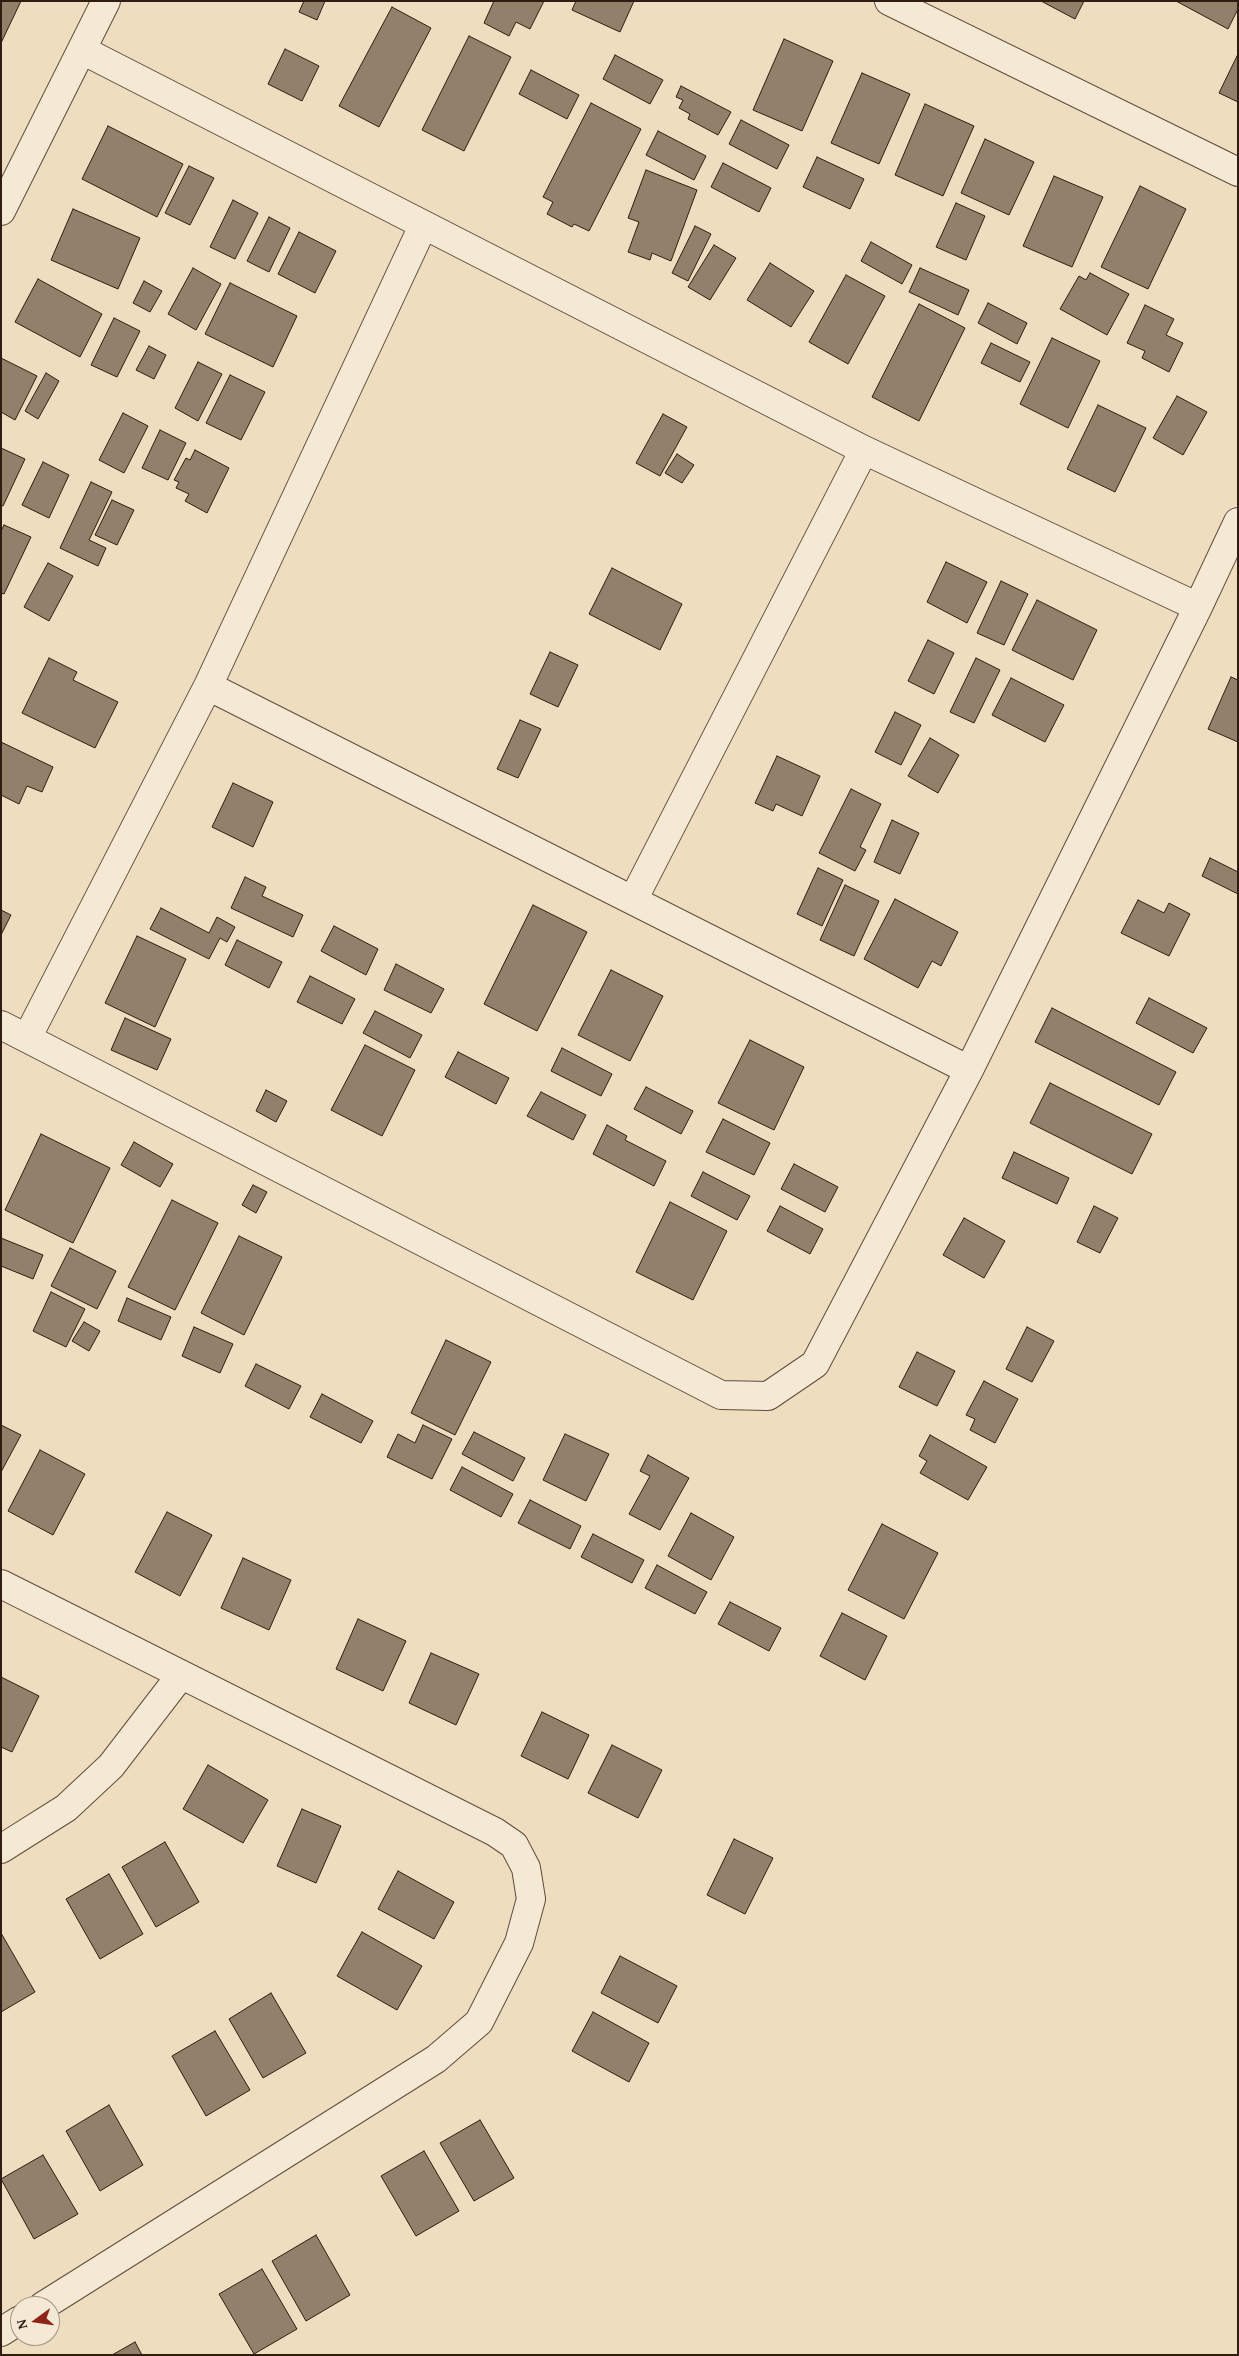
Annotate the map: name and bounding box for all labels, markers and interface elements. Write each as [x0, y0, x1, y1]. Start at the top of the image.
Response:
north arrow [10, 2296, 60, 2346]
text: N [11, 2317, 32, 2331]

